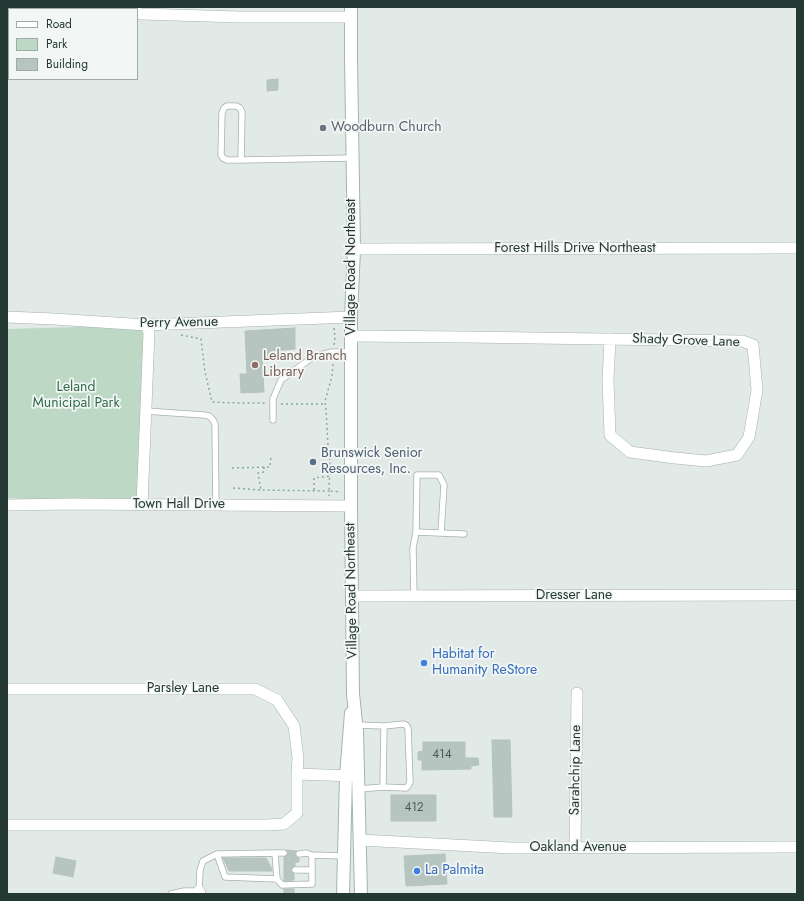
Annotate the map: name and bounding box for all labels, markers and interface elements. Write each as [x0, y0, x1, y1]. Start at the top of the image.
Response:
legend [8, 8, 138, 80]
text: Road [46, 15, 72, 33]
text: Park [46, 35, 67, 53]
text: Building [46, 55, 88, 73]
place label: Woodburn Church [331, 120, 442, 136]
marker: Woodburn Church [318, 123, 328, 133]
street label: Village Road Northeast [344, 199, 360, 335]
street label: Forest Hills Drive Northeast [494, 241, 656, 257]
street label: Perry Avenue [140, 314, 218, 332]
street label: Shady Grove Lane [632, 331, 740, 351]
place label: Leland Branch Library [263, 349, 347, 382]
marker: Leland Branch Library [250, 360, 260, 370]
park label: Leland Municipal Park [32, 380, 120, 412]
place label: Brunswick Senior Resources, Inc. [321, 446, 422, 478]
marker: Brunswick Senior Resources, Inc. [308, 457, 318, 467]
street label: Town Hall Drive [133, 497, 225, 513]
street label: Village Road Northeast [342, 522, 362, 660]
street label: Dresser Lane [536, 588, 612, 604]
place label: Habitat for Humanity ReStore [432, 647, 537, 680]
marker: Habitat for Humanity ReStore [419, 658, 429, 668]
street label: Parsley Lane [147, 681, 219, 697]
street label: Sarahchip Lane [567, 724, 585, 816]
house number: 414 [432, 748, 452, 762]
house number: 412 [404, 801, 424, 815]
street label: Oakland Avenue [529, 840, 627, 856]
place label: La Palmita [425, 863, 484, 879]
marker: La Palmita [412, 866, 422, 876]

